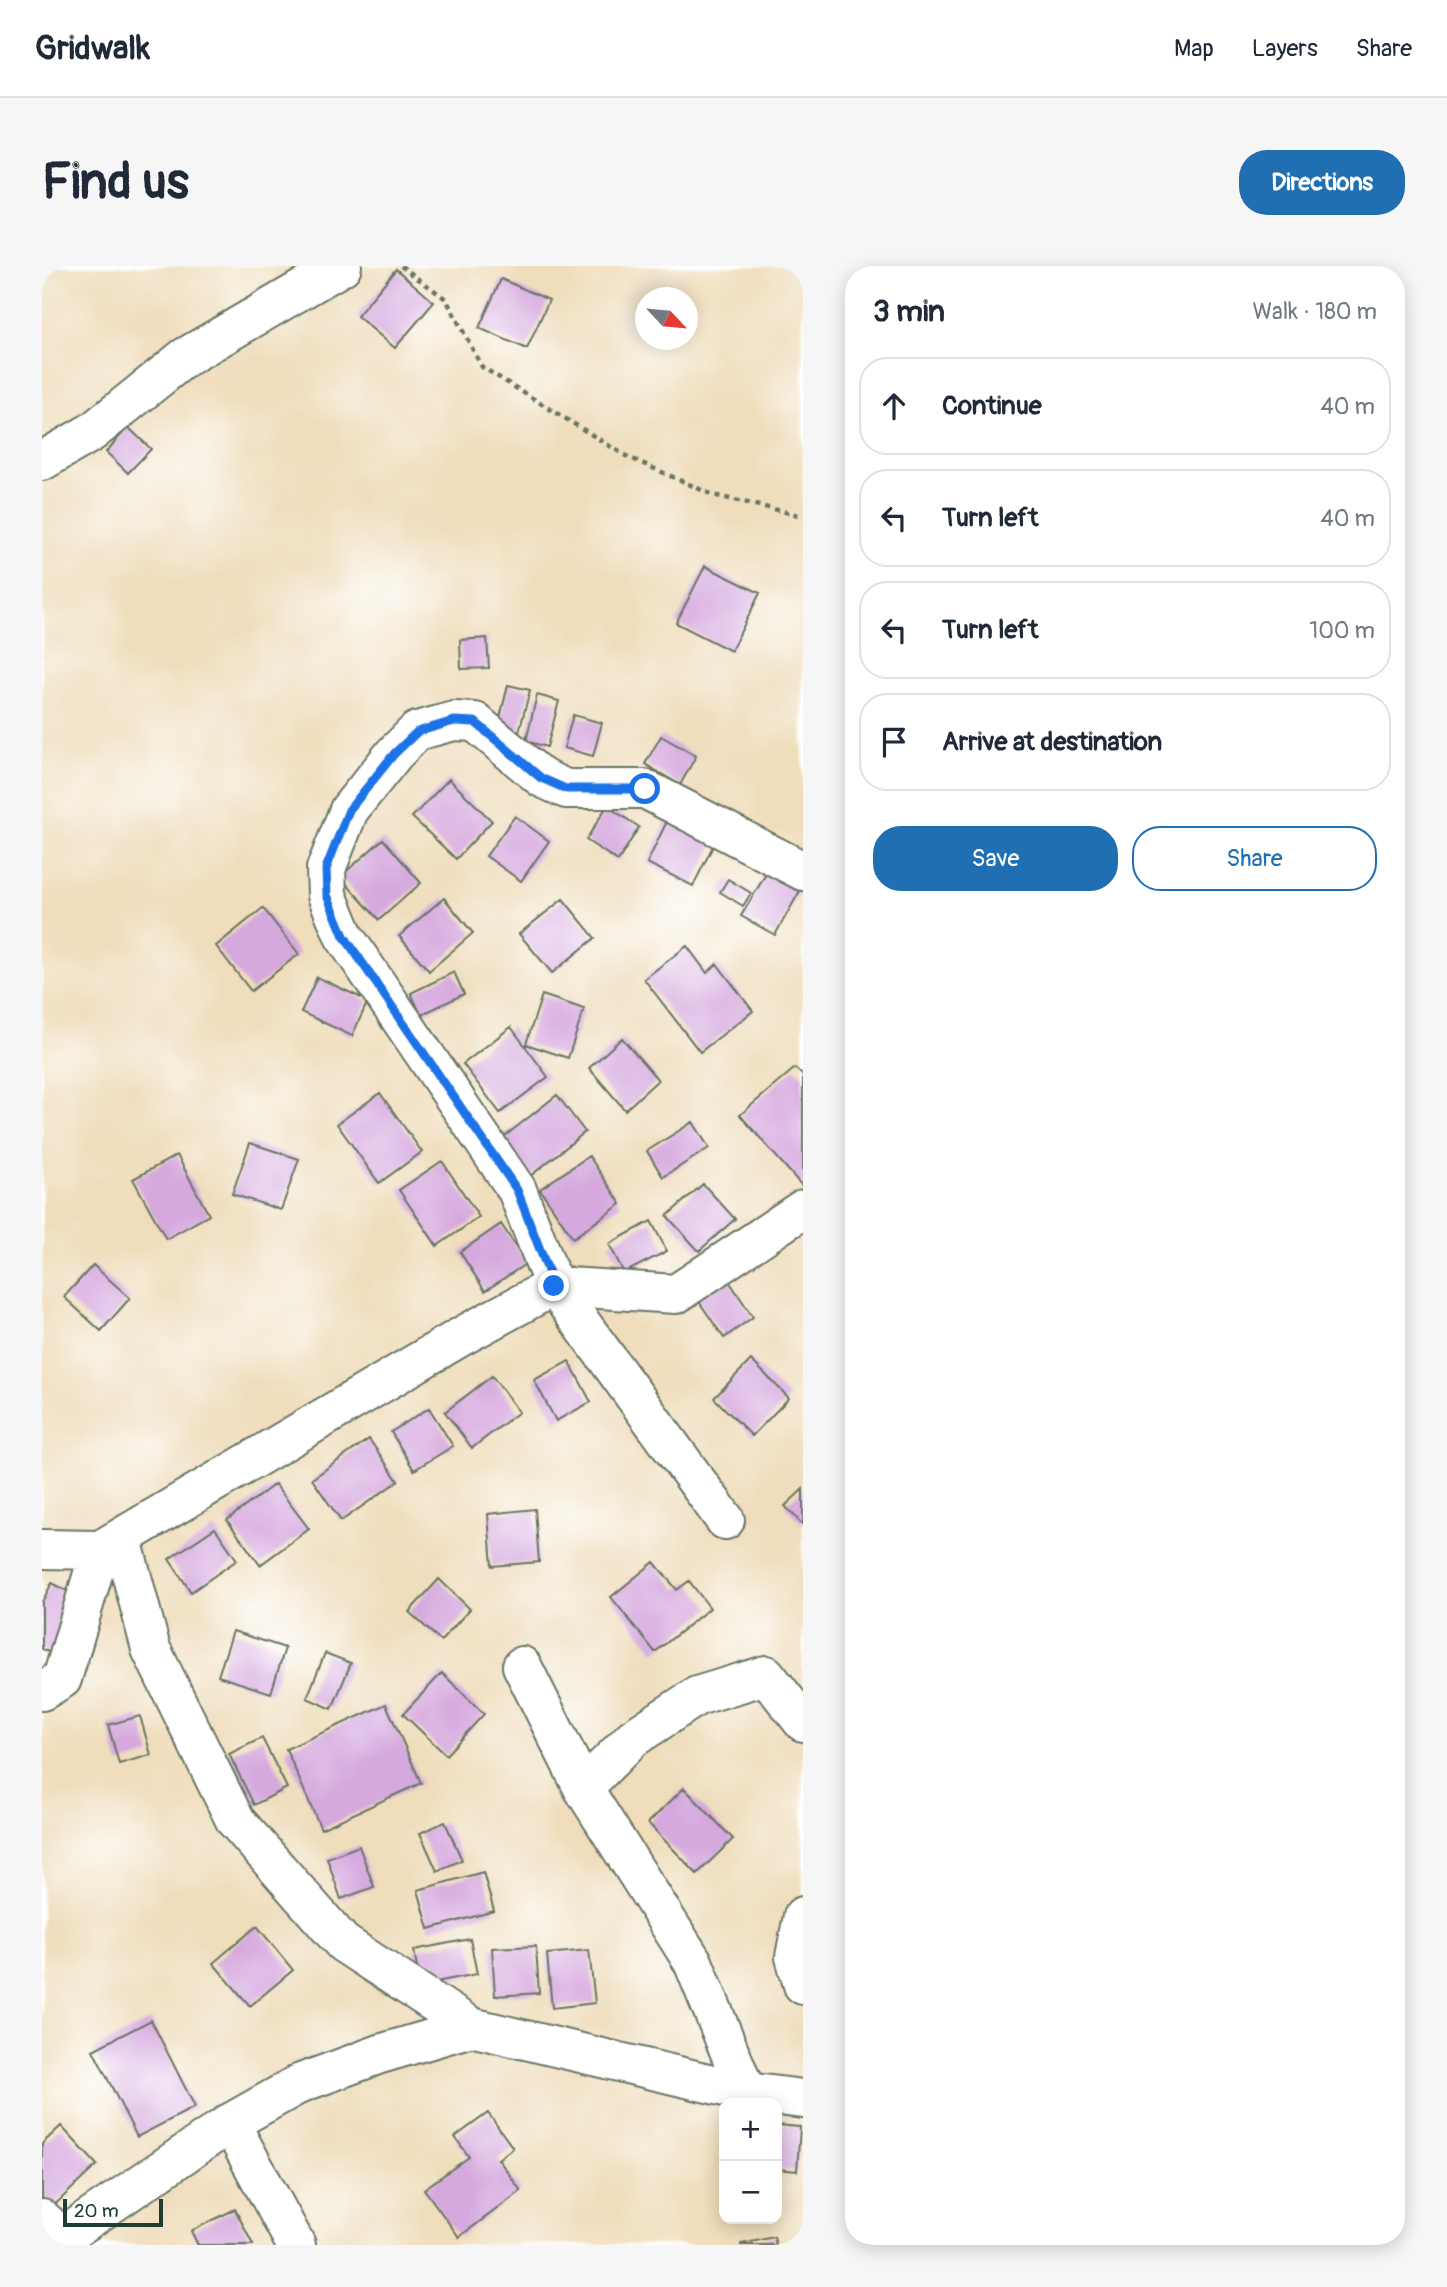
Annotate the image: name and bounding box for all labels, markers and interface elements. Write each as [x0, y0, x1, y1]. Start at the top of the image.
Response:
text: Gridwalk [35, 28, 150, 69]
text: Map [1174, 34, 1214, 63]
text: Layers [1252, 34, 1318, 63]
text: Share [1356, 34, 1412, 63]
button: Directions [1239, 150, 1405, 215]
text: Find us [42, 152, 189, 213]
north arrow [635, 287, 698, 350]
text: 3 min [873, 293, 945, 330]
text: Walk · 180 m [1252, 297, 1377, 326]
icon: ahead [875, 387, 913, 425]
text: Continue [942, 390, 1042, 422]
text: 40 m [1321, 392, 1375, 421]
icon: left [875, 499, 913, 537]
text: Turn left [942, 502, 1038, 534]
text: 40 m [1321, 504, 1375, 533]
icon: left [875, 611, 913, 649]
text: Turn left [942, 614, 1038, 646]
text: 100 m [1309, 616, 1375, 645]
icon: arrive [875, 723, 913, 761]
text: Arrive at destination [942, 726, 1162, 758]
route start [629, 773, 660, 804]
button: Save [873, 826, 1118, 891]
button: Share [1132, 826, 1377, 891]
route end [538, 1270, 569, 1301]
map controls [719, 2098, 782, 2224]
button: + [719, 2098, 782, 2161]
button: − [719, 2161, 782, 2224]
scale bar [63, 2196, 163, 2228]
text: 20 m [74, 2199, 119, 2223]

